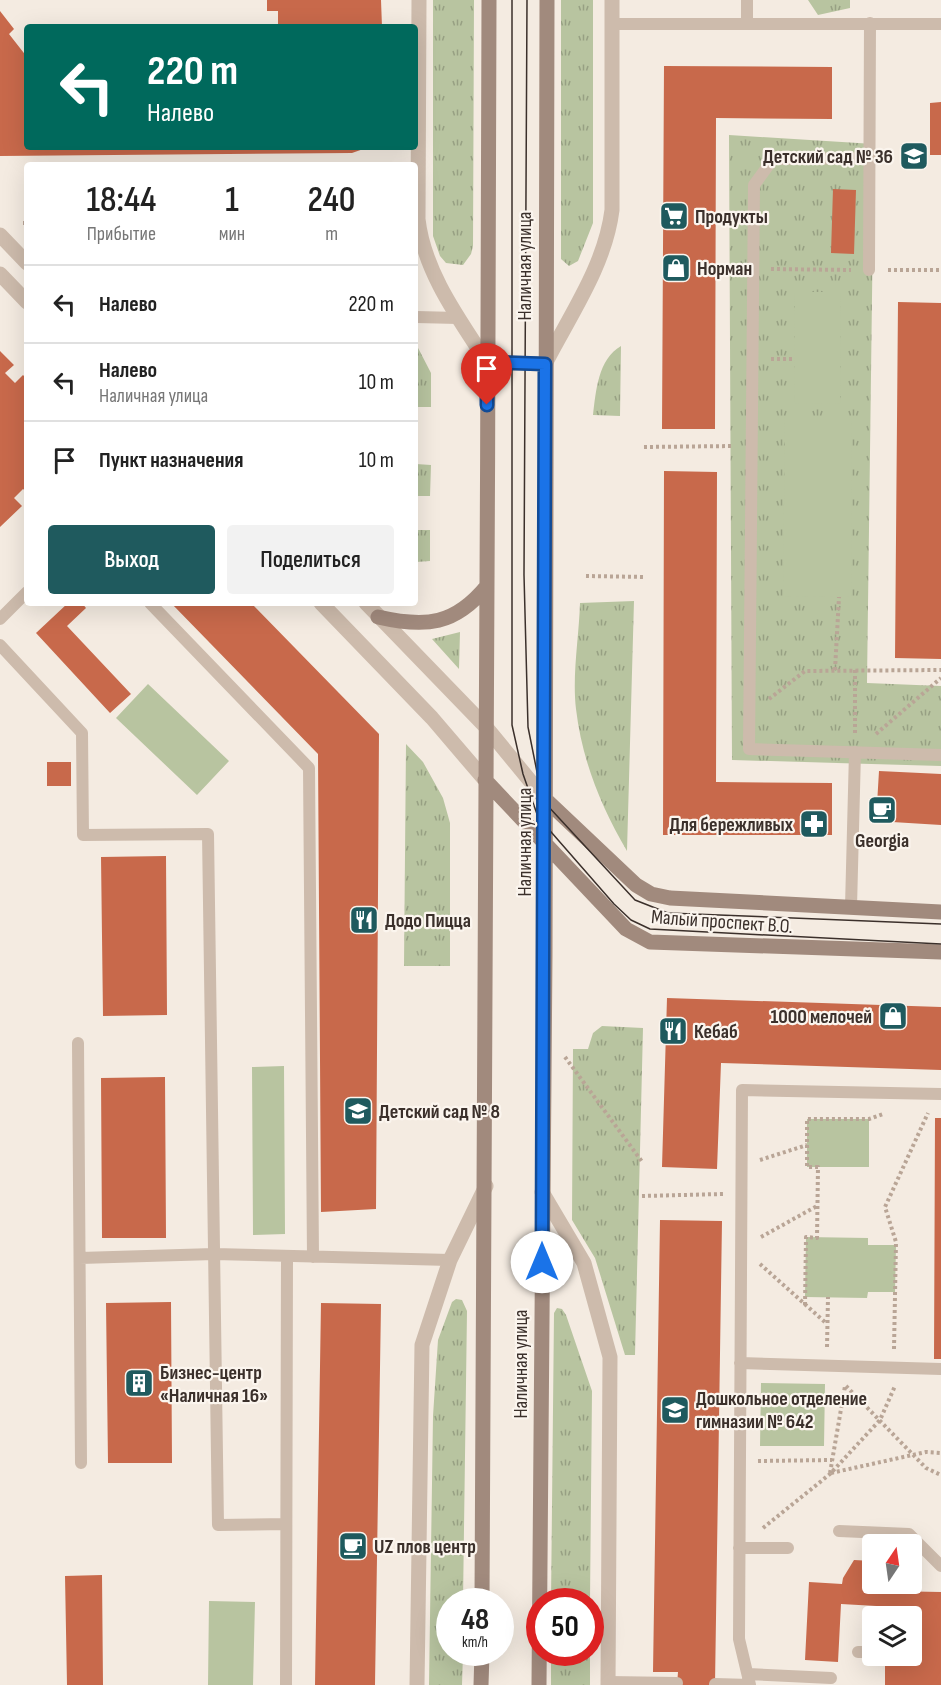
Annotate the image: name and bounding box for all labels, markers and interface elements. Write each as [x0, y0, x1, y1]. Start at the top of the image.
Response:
text: 220 m [147, 46, 238, 97]
icon: left [48, 48, 126, 126]
text: Налево [147, 97, 214, 129]
school or university icon: Детский сад № 36 [898, 140, 930, 172]
place label: Детский сад № 36 [763, 145, 893, 169]
text: 18:44 [86, 179, 156, 222]
text: 1 [225, 179, 239, 222]
text: 240 [308, 179, 356, 222]
supermarket icon: Продукты [658, 200, 690, 232]
place label: Продукты [695, 205, 768, 229]
street label: Наличная улица [513, 211, 537, 321]
text: Прибытие [87, 222, 156, 246]
text: мин [219, 222, 245, 246]
text: m [325, 222, 338, 246]
shop icon: Норман [660, 252, 692, 284]
place label: Норман [697, 257, 752, 281]
icon: left [48, 288, 81, 321]
text: Налево [99, 291, 157, 318]
text: 220 m [348, 291, 394, 318]
pin [461, 343, 512, 405]
icon: arrive [470, 352, 503, 385]
text: Налево [99, 357, 157, 384]
icon: left [48, 366, 81, 399]
text: 10 m [359, 369, 394, 396]
text: Наличная улица [99, 384, 208, 408]
icon: arrive [48, 444, 81, 477]
text: Пункт назначения [99, 447, 243, 474]
text: 10 m [359, 447, 394, 474]
button: Выход [48, 525, 215, 594]
button: Поделиться [227, 525, 394, 594]
street label: Наличная улица [513, 787, 537, 897]
cafe icon: Georgia [866, 794, 898, 826]
pharmacy icon: Для бережливых [798, 808, 830, 840]
place label: Для бережливых [670, 813, 794, 837]
place label: Georgia [855, 829, 909, 853]
restaurant icon: Додо Пицца [348, 904, 380, 936]
street label: Малый проспект В.О. [650, 905, 794, 939]
place label: Додо Пицца [385, 909, 471, 933]
shop icon: 1000 мелочей [877, 1000, 909, 1032]
place label: 1000 мелочей [770, 1005, 872, 1029]
restaurant icon: Кебаб [657, 1015, 689, 1047]
place label: Кебаб [694, 1020, 738, 1044]
school or university icon: Детский сад № 8 [342, 1095, 374, 1127]
place label: Детский сад № 8 [379, 1100, 500, 1124]
position arrow [510, 1230, 574, 1294]
street label: Наличная улица [509, 1309, 533, 1419]
place label: Бизнес-центр «Наличная 16» [160, 1361, 268, 1408]
building icon: Бизнес-центр «Наличная 16» [123, 1367, 155, 1399]
place label: Дошкольное отделение гимназии № 642 [696, 1387, 867, 1434]
school or university icon: Дошкольное отделение гимназии № 642 [659, 1394, 691, 1426]
cafe icon: UZ плов центр [337, 1530, 369, 1562]
north arrow [862, 1534, 922, 1594]
map controls [862, 1534, 922, 1666]
place label: UZ плов центр [374, 1535, 476, 1559]
speed limit sign: 50 [526, 1588, 604, 1666]
text: 48 [461, 1602, 489, 1638]
button: layers [862, 1606, 922, 1666]
text: km/h [462, 1633, 488, 1652]

